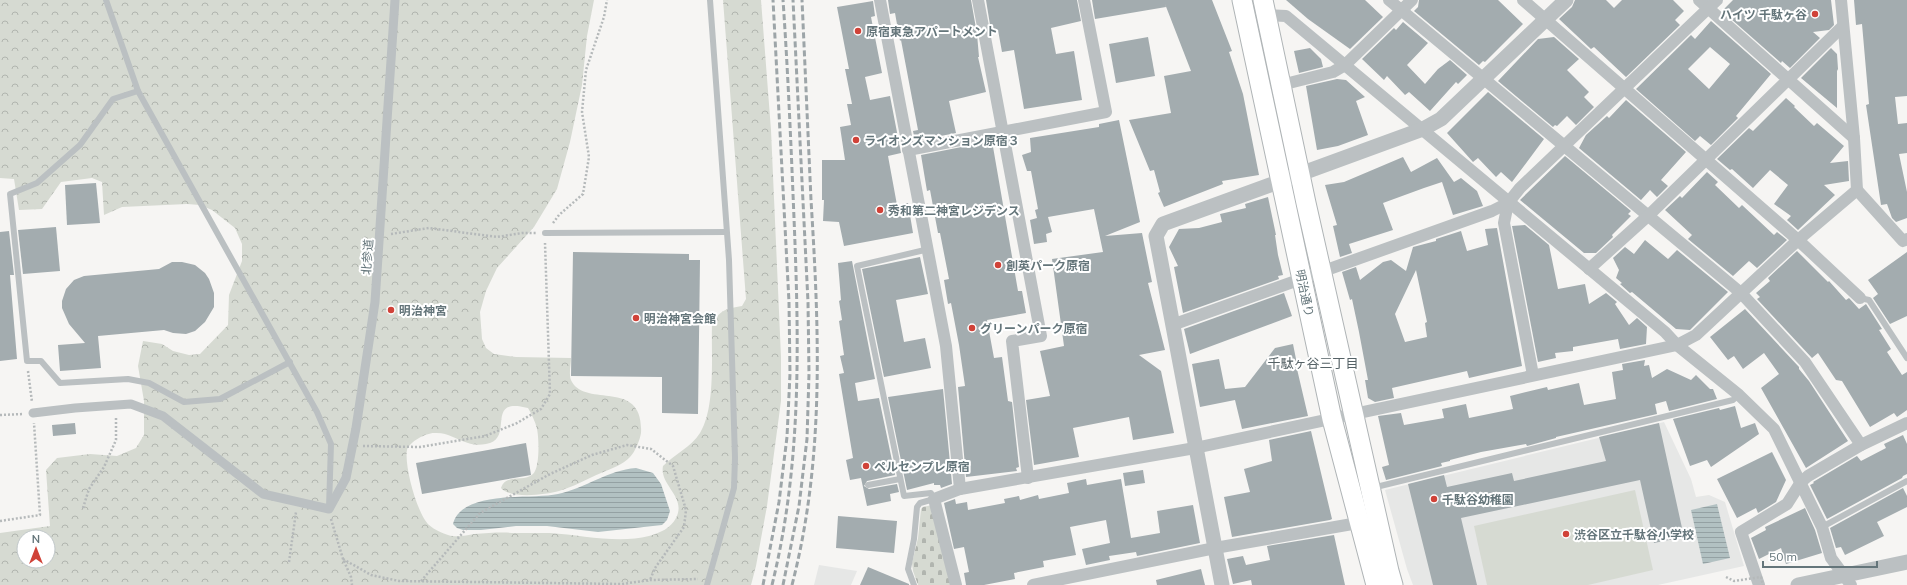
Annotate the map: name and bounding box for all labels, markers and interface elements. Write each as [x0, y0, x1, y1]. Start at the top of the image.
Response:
place label: ハイツ 千駄ヶ谷 [1720, 7, 1807, 22]
marker: ハイツ 千駄ヶ谷 [1810, 9, 1820, 19]
place label: 原宿東急アパートメント [866, 24, 998, 39]
marker: 原宿東急アパートメント [853, 26, 863, 36]
place label: ライオンズマンション原宿３ [864, 133, 1020, 148]
marker: ライオンズマンション原宿３ [851, 135, 861, 145]
place label: 秀和第二神宮レジデンス [888, 203, 1020, 218]
marker: 秀和第二神宮レジデンス [875, 205, 885, 215]
street label: 北参道 [358, 239, 376, 275]
place label: 創英パーク原宿 [1006, 258, 1090, 273]
marker: 創英パーク原宿 [993, 260, 1003, 270]
street label: 明治通り [1293, 268, 1317, 318]
place label: 明治神宮 [399, 303, 447, 318]
marker: 明治神宮 [386, 305, 396, 315]
place label: 明治神宮会館 [644, 311, 716, 326]
marker: 明治神宮会館 [631, 313, 641, 323]
place label: グリーンパーク原宿 [980, 321, 1087, 336]
marker: グリーンパーク原宿 [967, 323, 977, 333]
district label: 千駄ヶ谷三丁目 [1267, 355, 1359, 371]
place label: ペルセンプレ原宿 [874, 459, 970, 474]
marker: ペルセンプレ原宿 [861, 461, 871, 471]
place label: 千駄谷幼稚園 [1442, 492, 1514, 507]
marker: 千駄谷幼稚園 [1429, 494, 1439, 504]
place label: 渋谷区立千駄谷小学校 [1574, 527, 1694, 542]
north arrow [16, 529, 56, 569]
marker: 渋谷区立千駄谷小学校 [1561, 529, 1571, 539]
text: N [32, 532, 40, 546]
scale bar [1763, 543, 1877, 569]
text: 50 m [1769, 549, 1797, 564]

